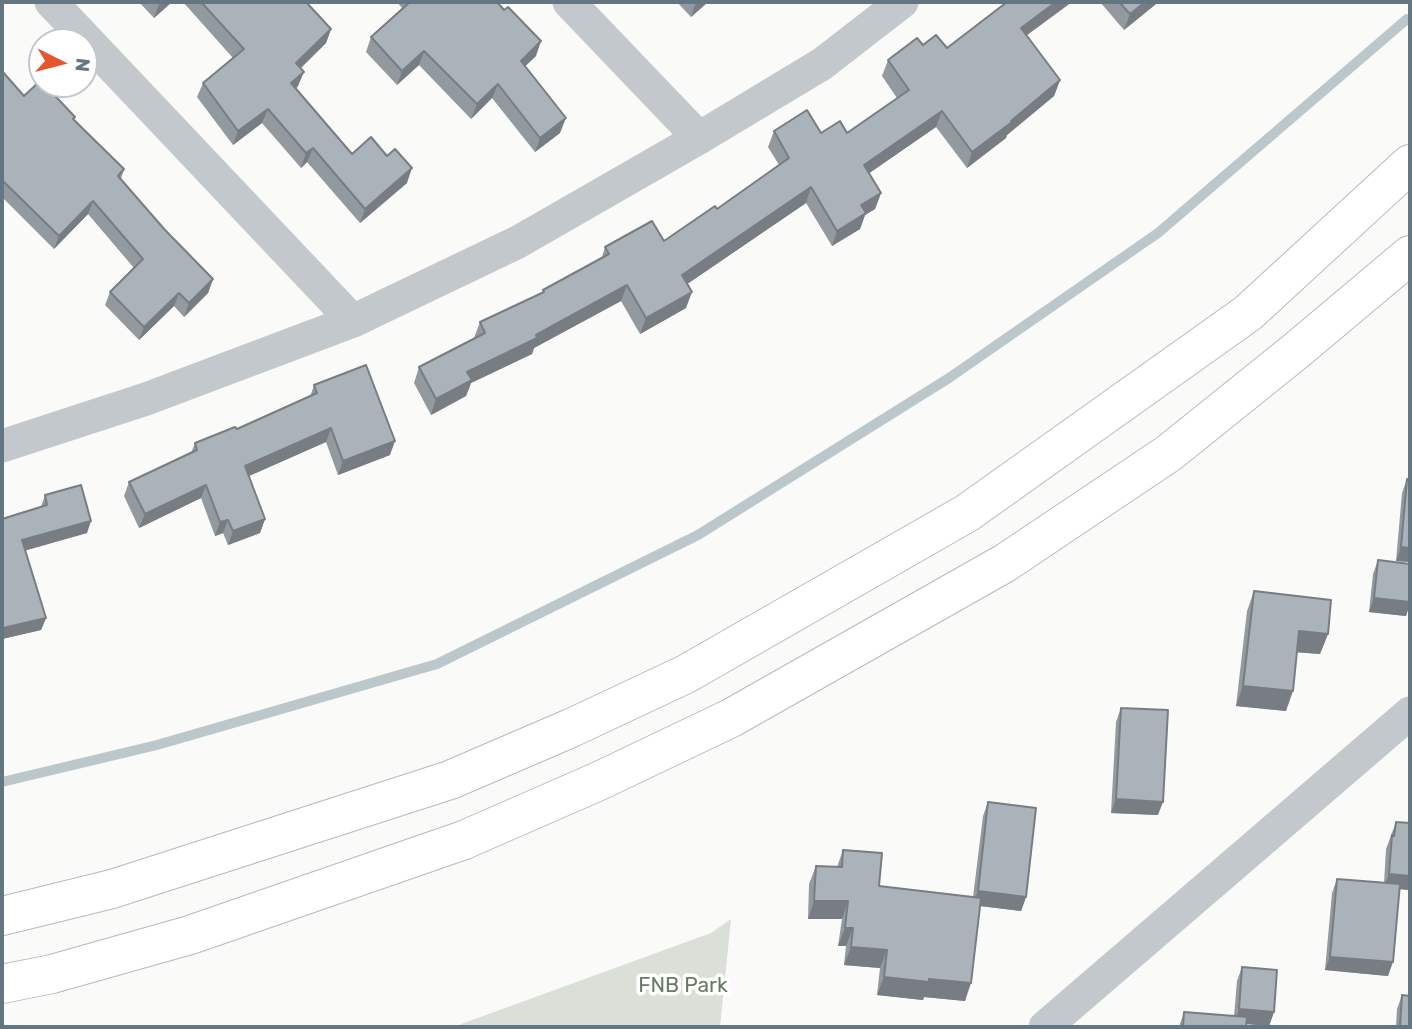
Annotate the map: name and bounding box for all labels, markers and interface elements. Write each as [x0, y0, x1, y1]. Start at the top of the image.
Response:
north arrow [28, 28, 98, 98]
text: N [70, 57, 95, 73]
park label: FNB Park [638, 973, 728, 999]

